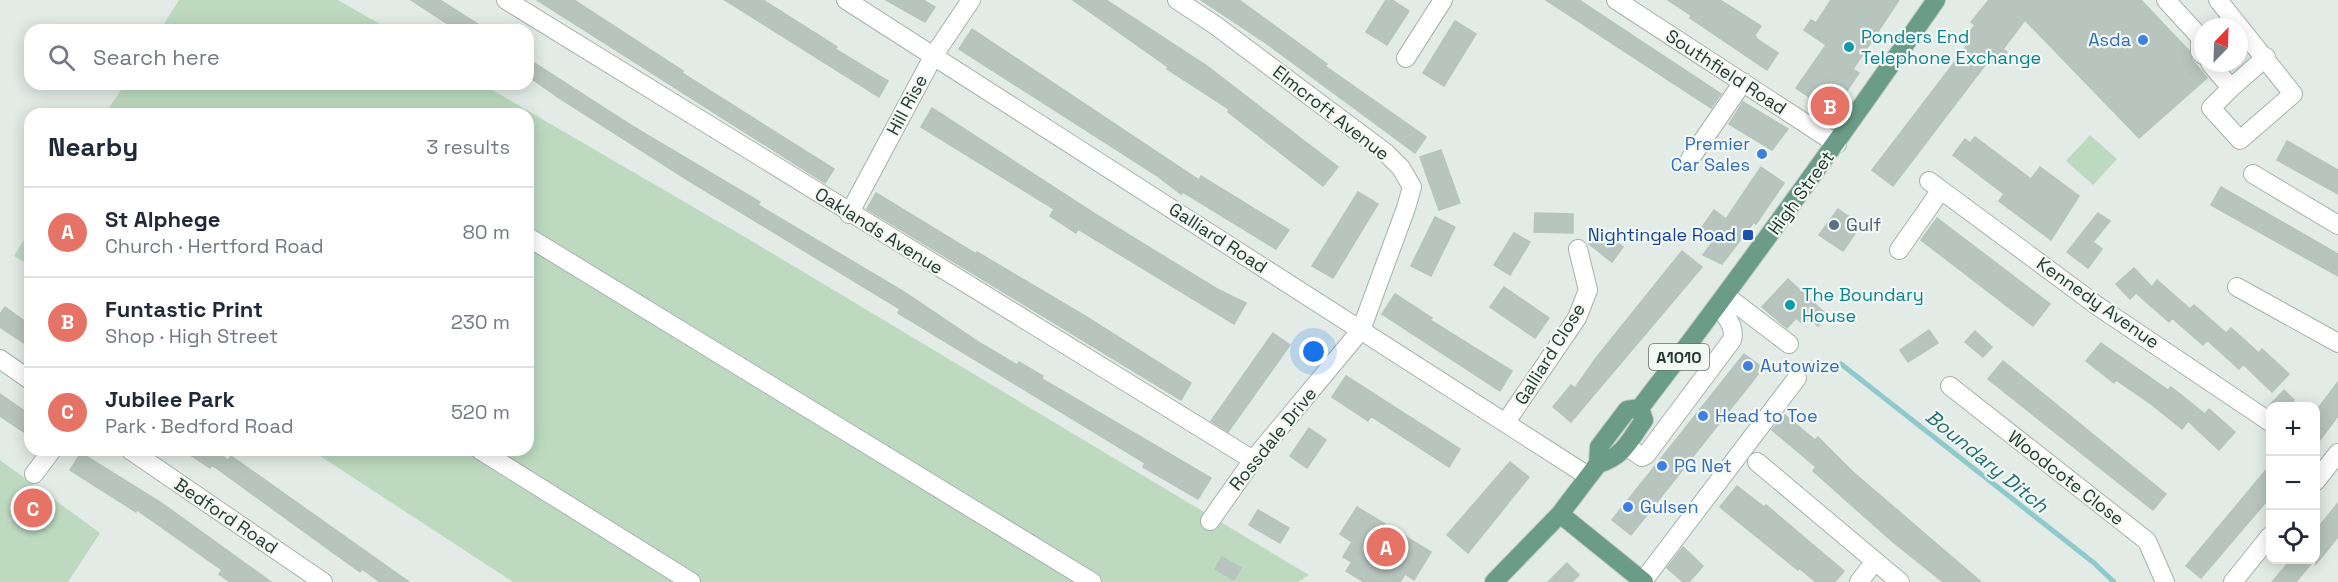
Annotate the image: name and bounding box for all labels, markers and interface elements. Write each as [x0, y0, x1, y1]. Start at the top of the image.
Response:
north arrow [2194, 18, 2248, 72]
search box [24, 24, 534, 90]
street label: Southfield Road [1661, 24, 1791, 119]
place label: Ponders End Telephone Exchange [1861, 25, 2041, 69]
place label: Asda [2088, 28, 2131, 51]
marker: Asda [2136, 33, 2150, 47]
marker: Ponders End Telephone Exchange [1842, 40, 1856, 54]
icon: search [45, 41, 78, 74]
text: Search here [93, 43, 220, 71]
street label: Elmcroft Avenue [1268, 60, 1394, 165]
street label: Hill Rise [881, 70, 932, 139]
pin: B [1810, 84, 1850, 128]
text: Nearby [48, 130, 138, 164]
place label: Premier Car Sales [1671, 132, 1750, 176]
text: 3 results [426, 134, 510, 160]
street label: High Street [1762, 146, 1839, 239]
marker: Premier Car Sales [1755, 147, 1769, 161]
street label: Oaklands Avenue [811, 182, 948, 279]
street label: Galliard Road [1165, 197, 1272, 278]
text: St Alphege [105, 205, 221, 233]
place label: Gulf [1846, 213, 1881, 236]
marker: Gulf [1827, 218, 1841, 232]
text: A [61, 219, 74, 245]
text: 80 m [462, 219, 510, 245]
place label: Nightingale Road [1588, 223, 1736, 246]
marker: Nightingale Road [1741, 228, 1755, 242]
text: Church · Hertford Road [105, 233, 324, 259]
street label: Kennedy Avenue [2032, 252, 2164, 353]
place label: The Boundary House [1802, 283, 1924, 327]
text: Funtastic Print [105, 295, 263, 323]
marker: The Boundary House [1783, 298, 1797, 312]
street label: Galliard Close [1509, 299, 1590, 409]
text: B [61, 309, 74, 335]
text: 230 m [451, 309, 510, 335]
text: Shop · High Street [105, 323, 278, 349]
your location [1299, 337, 1328, 366]
road number: A1010 [1649, 344, 1709, 370]
place label: Autowize [1760, 354, 1840, 377]
marker: Autowize [1741, 359, 1755, 373]
street label: Rossdale Drive [1224, 382, 1321, 495]
text: Jubilee Park [105, 385, 235, 413]
text: C [61, 399, 74, 425]
text: 520 m [451, 399, 510, 425]
map controls [2266, 402, 2320, 564]
button: + [2266, 402, 2320, 456]
place label: Head to Toe [1715, 404, 1818, 427]
water label: Boundary Ditch [1920, 404, 2054, 519]
marker: Head to Toe [1696, 409, 1710, 423]
text: Park · Bedford Road [105, 413, 294, 439]
street label: Woodcote Close [2004, 425, 2129, 530]
place label: PG Net [1674, 454, 1732, 477]
button: − [2266, 456, 2320, 510]
marker: PG Net [1655, 459, 1669, 473]
street label: Bedford Road [170, 473, 282, 559]
pin: C [14, 486, 52, 530]
place label: Gulsen [1640, 495, 1698, 518]
marker: Gulsen [1621, 500, 1635, 514]
button: locate [2266, 510, 2320, 564]
pin: A [1366, 524, 1406, 570]

